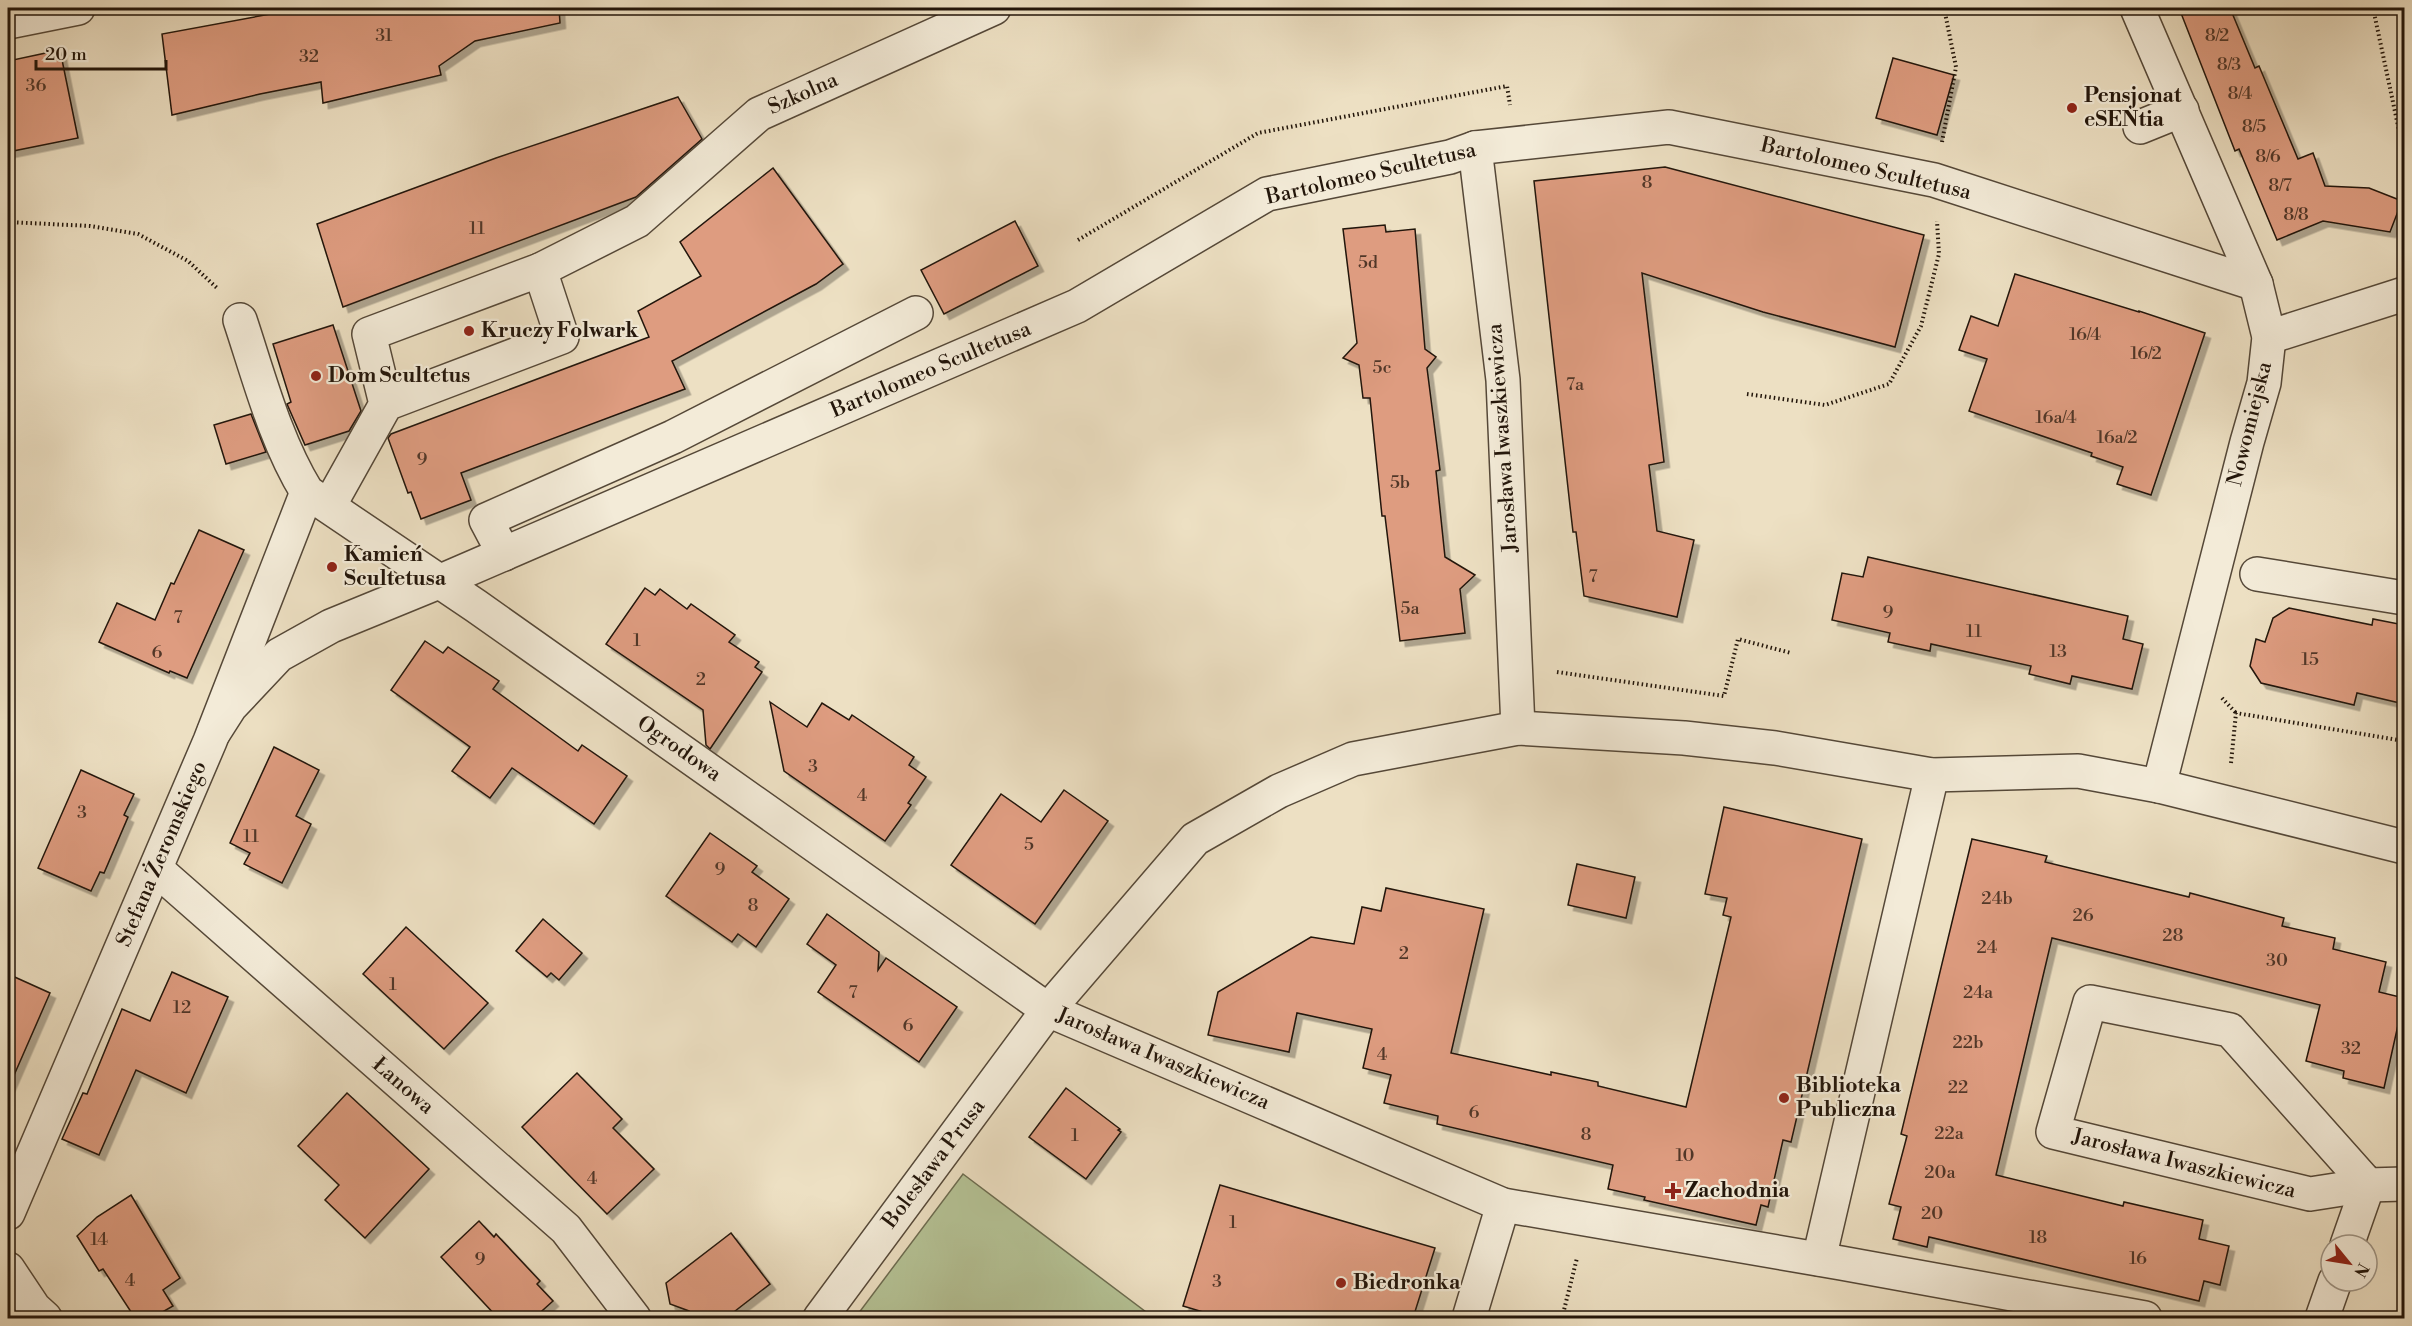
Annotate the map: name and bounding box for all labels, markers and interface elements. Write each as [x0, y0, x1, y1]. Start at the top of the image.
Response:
house number: 31 [375, 24, 393, 47]
house number: 8/2 [2205, 24, 2229, 47]
scale bar [36, 33, 166, 71]
text: 20 m [45, 43, 87, 66]
house number: 32 [299, 45, 319, 68]
house number: 8/3 [2217, 53, 2241, 76]
street label: Szkolna [764, 67, 842, 121]
house number: 36 [26, 74, 47, 97]
house number: 8/4 [2227, 82, 2253, 105]
place label: Pensjonat eSENtia [2084, 83, 2182, 133]
marker: Pensjonat eSENtia [2065, 101, 2079, 115]
house number: 8/5 [2242, 115, 2266, 138]
street label: Bartolomeo Scultetusa [1757, 132, 1974, 206]
street label: Bartolomeo Scultetusa [1262, 137, 1479, 211]
house number: 8/6 [2255, 145, 2281, 168]
house number: 8 [1641, 171, 1653, 194]
house number: 8/7 [2268, 174, 2292, 197]
house number: 8/8 [2283, 203, 2309, 226]
house number: 11 [469, 217, 485, 240]
house number: 5d [1358, 251, 1379, 274]
street label: Bartolomeo Scultetusa [826, 316, 1035, 424]
place label: Kruczy Folwark [481, 318, 639, 344]
street label: Jarosława Iwaszkiewicza [1482, 322, 1524, 554]
house number: 16/4 [2069, 323, 2101, 346]
marker: Kruczy Folwark [462, 324, 476, 338]
house number: 16/2 [2130, 342, 2162, 365]
house number: 5c [1372, 356, 1392, 379]
street label: Nowomiejska [2222, 359, 2278, 489]
place label: Dom Scultetus [328, 363, 470, 389]
marker: Dom Scultetus [309, 369, 323, 383]
house number: 7a [1566, 373, 1585, 396]
house number: 16a/4 [2035, 406, 2077, 429]
house number: 16a/2 [2097, 426, 2137, 449]
house number: 9 [417, 448, 428, 471]
house number: 5b [1390, 471, 1410, 494]
place label: Kamień Scultetusa [344, 542, 447, 592]
marker: Kamień Scultetusa [325, 560, 339, 574]
house number: 7 [1588, 565, 1598, 588]
house number: 5a [1400, 597, 1420, 620]
house number: 9 [1883, 601, 1894, 624]
house number: 7 [173, 606, 183, 629]
house number: 11 [1966, 620, 1982, 643]
house number: 1 [633, 629, 641, 652]
house number: 13 [2049, 640, 2067, 663]
house number: 6 [152, 641, 163, 664]
house number: 15 [2301, 648, 2319, 671]
house number: 2 [696, 668, 706, 691]
street label: Ogrodowa [632, 711, 726, 788]
house number: 3 [808, 755, 818, 778]
street label: Stefana Żeromskiego [109, 756, 213, 951]
house number: 4 [857, 784, 868, 807]
house number: 3 [77, 801, 87, 824]
house number: 11 [243, 825, 259, 848]
house number: 5 [1024, 833, 1034, 856]
house number: 9 [715, 858, 726, 881]
house number: 24b [1981, 887, 2013, 910]
house number: 8 [747, 894, 759, 917]
house number: 26 [2072, 904, 2094, 927]
house number: 28 [2162, 924, 2184, 947]
house number: 24 [1976, 936, 1998, 959]
house number: 2 [1399, 942, 1409, 965]
house number: 30 [2266, 949, 2288, 972]
house number: 1 [389, 973, 397, 996]
house number: 7 [848, 981, 858, 1004]
house number: 24a [1963, 981, 1994, 1004]
house number: 12 [173, 996, 191, 1019]
street label: Jarosława Iwaszkiewicza [1052, 1002, 1274, 1116]
house number: 6 [903, 1014, 914, 1037]
house number: 22b [1953, 1031, 1983, 1054]
house number: 32 [2341, 1037, 2361, 1060]
house number: 4 [1377, 1043, 1388, 1066]
street label: Łanowa [367, 1052, 440, 1120]
place label: Biblioteka Publiczna [1796, 1073, 1901, 1123]
house number: 22 [1948, 1076, 1968, 1099]
marker: Biblioteka Publiczna [1777, 1091, 1791, 1105]
street label: Bolesława Prusa [876, 1094, 991, 1234]
house number: 6 [1469, 1101, 1480, 1124]
house number: 22a [1934, 1122, 1965, 1145]
house number: 8 [1580, 1123, 1592, 1146]
street label: Jarosława Iwaszkiewicza [2069, 1123, 2299, 1204]
house number: 1 [1071, 1124, 1079, 1147]
house number: 10 [1675, 1144, 1695, 1167]
house number: 20a [1924, 1161, 1957, 1184]
house number: 4 [587, 1167, 598, 1190]
place label: Zachodnia [1685, 1178, 1790, 1204]
marker: Zachodnia [1666, 1184, 1680, 1198]
house number: 20 [1921, 1202, 1943, 1225]
house number: 1 [1229, 1211, 1237, 1234]
house number: 18 [2029, 1226, 2047, 1249]
house number: 14 [90, 1228, 108, 1251]
north arrow [2319, 1233, 2379, 1293]
house number: 16 [2129, 1247, 2147, 1270]
house number: 9 [475, 1248, 486, 1271]
text: N [2349, 1260, 2373, 1281]
house number: 4 [125, 1269, 136, 1292]
house number: 3 [1212, 1270, 1222, 1293]
place label: Biedronka [1353, 1270, 1461, 1296]
marker: Biedronka [1334, 1276, 1348, 1290]

